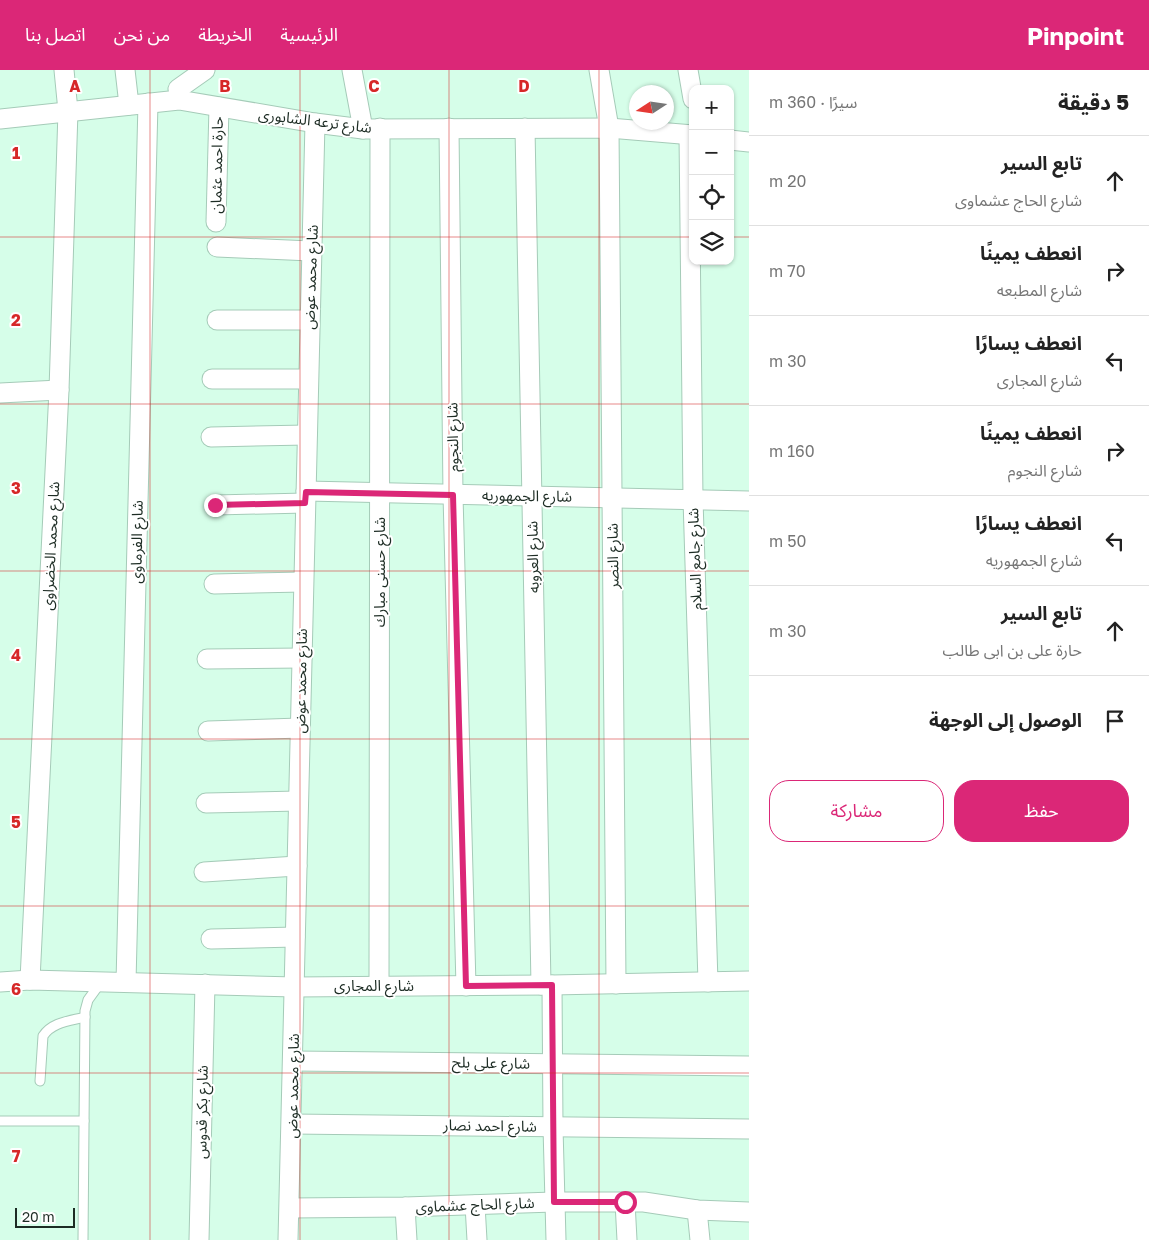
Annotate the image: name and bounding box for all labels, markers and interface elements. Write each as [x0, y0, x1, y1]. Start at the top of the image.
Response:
text: Pinpoint [1027, 21, 1124, 50]
text: اتصل بنا [25, 23, 86, 45]
text: من نحن [114, 23, 170, 45]
text: الخريطة [198, 23, 252, 45]
text: الرئيسية [280, 23, 338, 45]
text: A [69, 76, 81, 96]
text: B [219, 76, 231, 96]
text: C [368, 76, 380, 96]
text: D [518, 76, 530, 96]
north arrow [629, 85, 674, 130]
map controls [689, 85, 734, 265]
button: + [689, 85, 734, 130]
text: 5 دقيقة [1058, 89, 1129, 115]
text: سيرًا · 360 m [769, 92, 857, 112]
street label: شارع ترعه الشابورى [257, 104, 373, 140]
street label: حارة احمد عثمان [206, 116, 227, 214]
button: − [689, 130, 734, 175]
text: 1 [12, 143, 20, 163]
text: تابع السير [1001, 151, 1082, 174]
icon: ahead [1101, 167, 1129, 195]
text: 20 m [769, 171, 806, 191]
button: locate [689, 175, 734, 220]
text: شارع الحاج عشماوى [955, 190, 1082, 210]
button: layers [689, 220, 734, 265]
street label: شارع محمد عوض [299, 224, 325, 330]
text: انعطف يمينًا [980, 241, 1082, 264]
icon: right [1101, 257, 1129, 285]
text: 70 m [769, 261, 806, 281]
text: شارع المطبعه [997, 280, 1082, 300]
text: 2 [11, 310, 21, 330]
text: انعطف يسارًا [975, 331, 1082, 354]
icon: left [1101, 347, 1129, 375]
text: 30 m [769, 351, 806, 371]
text: شارع المجارى [997, 370, 1082, 390]
street label: شارع النجوم [442, 402, 466, 472]
text: انعطف يمينًا [980, 421, 1082, 444]
icon: right [1101, 437, 1129, 465]
text: 160 m [769, 441, 815, 461]
text: شارع النجوم [1008, 460, 1082, 480]
text: 3 [11, 478, 21, 498]
street label: شارع محمد الخضراوى [38, 481, 66, 611]
street label: شارع الجمهوريه [482, 485, 573, 509]
route end [204, 494, 227, 517]
street label: شارع الفرماوى [126, 500, 150, 584]
street label: شارع جامع السلام [683, 507, 709, 610]
text: انعطف يسارًا [975, 511, 1082, 534]
street label: شارع حسنى مبارك [370, 517, 392, 627]
street label: شارع العروبه [522, 520, 546, 593]
street label: شارع النصر [602, 523, 626, 590]
icon: left [1101, 527, 1129, 555]
text: 50 m [769, 531, 806, 551]
text: شارع الجمهوريه [986, 550, 1082, 570]
text: تابع السير [1001, 601, 1082, 624]
icon: ahead [1101, 617, 1129, 645]
text: 30 m [769, 621, 806, 641]
street label: شارع محمد عوض [290, 628, 314, 734]
text: حارة على بن ابى طالب [943, 640, 1082, 660]
text: 4 [11, 645, 21, 665]
icon: arrive [1101, 707, 1129, 735]
text: الوصول إلى الوجهة [929, 708, 1082, 731]
button: مشاركة [769, 780, 944, 842]
button: حفظ [954, 780, 1129, 842]
text: 5 [11, 812, 21, 832]
street label: شارع المجارى [334, 976, 414, 998]
text: 6 [11, 979, 21, 999]
street label: شارع محمد عوض [282, 1033, 306, 1139]
street label: شارع على بلح [452, 1052, 530, 1076]
street label: شارع بكر قدوس [191, 1065, 215, 1159]
street label: شارع احمد نصار [442, 1115, 537, 1139]
text: 7 [12, 1146, 21, 1166]
route start [614, 1191, 637, 1214]
street label: شارع الحاج عشماوى [415, 1193, 535, 1219]
scale bar [15, 1205, 75, 1228]
text: 20 m [22, 1208, 55, 1225]

